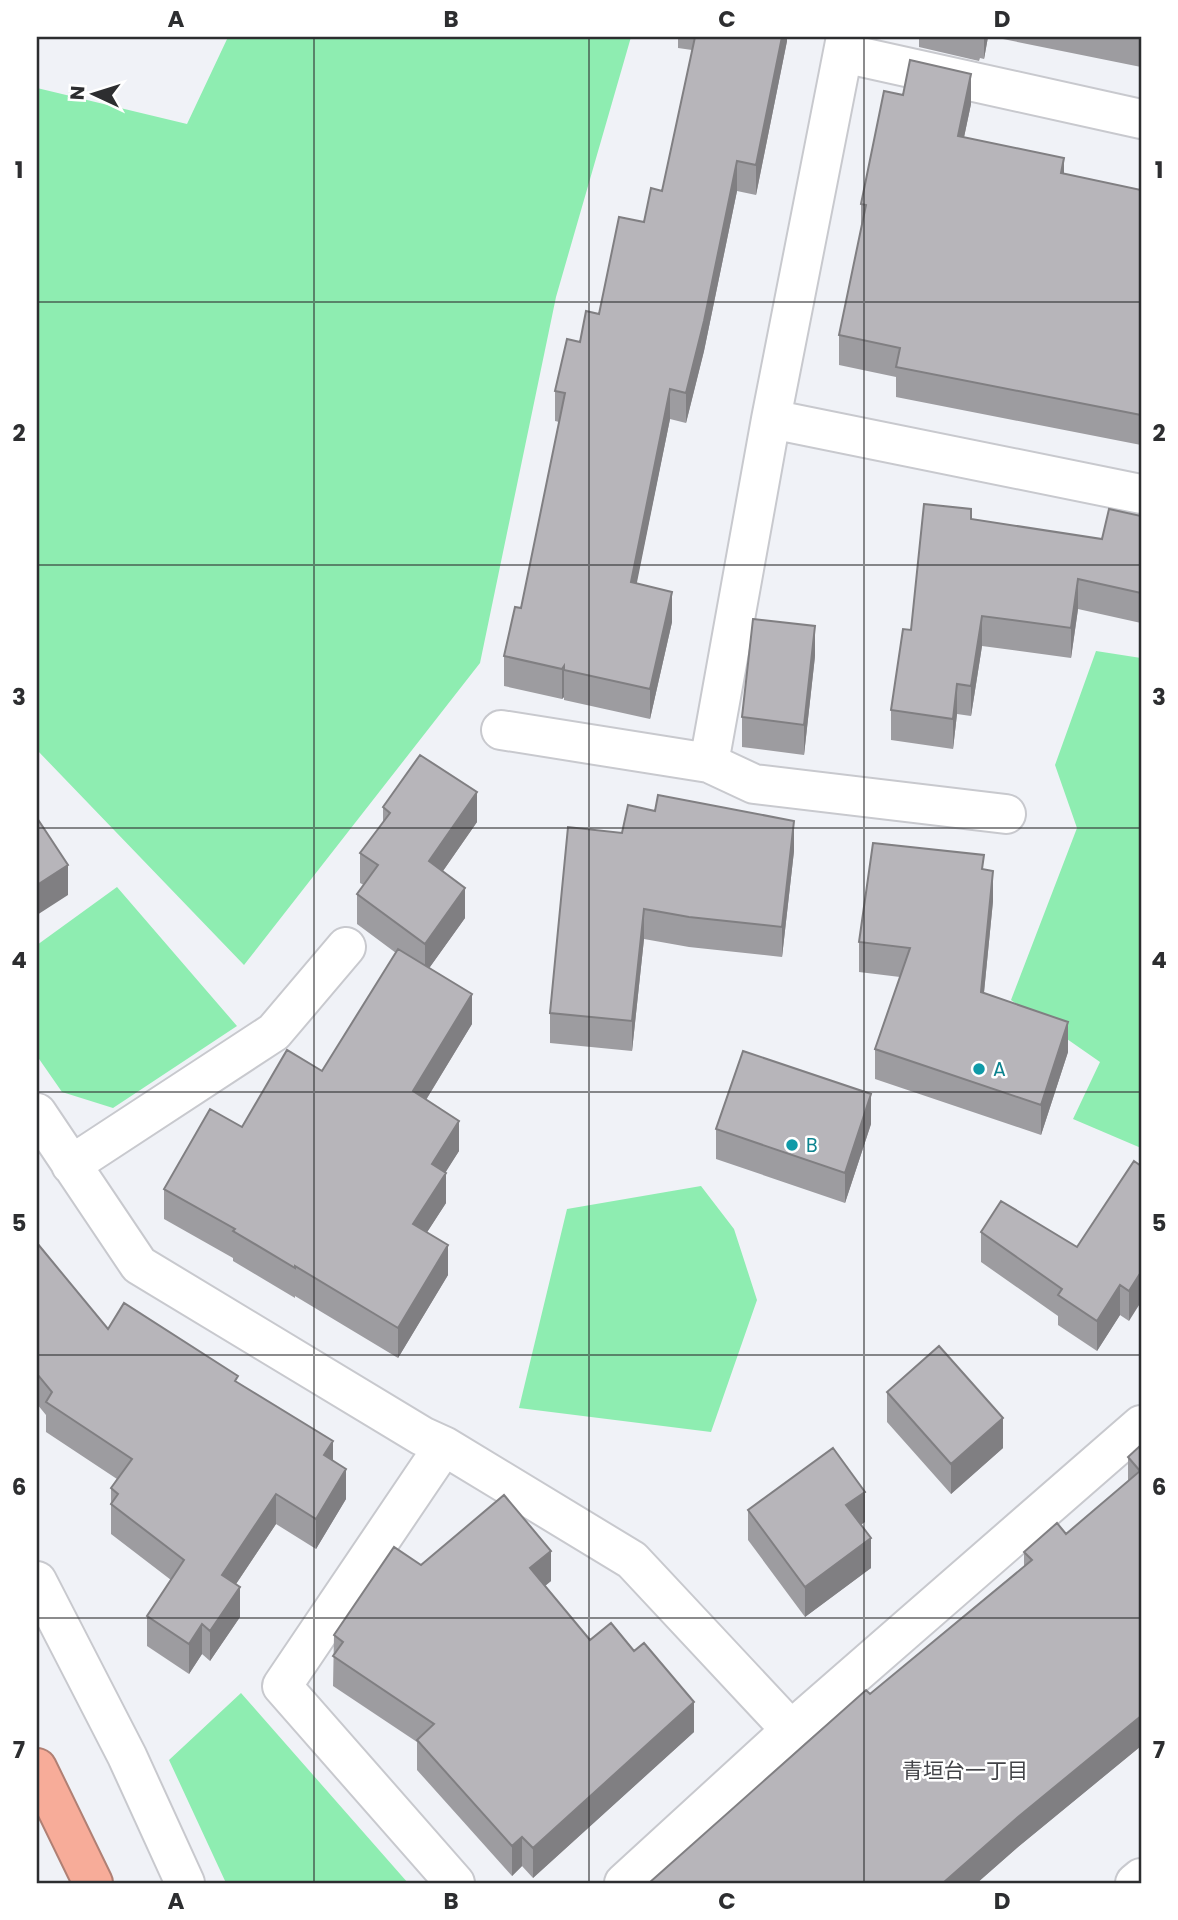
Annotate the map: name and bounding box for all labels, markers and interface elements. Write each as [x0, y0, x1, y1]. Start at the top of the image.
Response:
text: A [168, 3, 185, 35]
text: B [443, 3, 459, 35]
text: C [718, 3, 736, 35]
text: D [994, 3, 1010, 35]
north arrow [60, 60, 130, 130]
text: N [64, 85, 92, 101]
text: 1 [15, 154, 23, 186]
text: 1 [1155, 154, 1163, 186]
text: 2 [12, 417, 26, 449]
text: 2 [1152, 417, 1166, 449]
text: 3 [12, 681, 26, 713]
text: 3 [1152, 681, 1166, 713]
text: 4 [11, 944, 27, 976]
text: 4 [1151, 944, 1167, 976]
place label: A [993, 1056, 1006, 1083]
marker: A [971, 1061, 987, 1077]
place label: B [806, 1132, 818, 1159]
marker: B [784, 1137, 800, 1153]
text: 5 [12, 1207, 26, 1239]
text: 5 [1152, 1207, 1166, 1239]
text: 6 [12, 1471, 26, 1503]
text: 6 [1152, 1471, 1166, 1503]
text: 7 [13, 1734, 25, 1766]
text: 7 [1153, 1734, 1165, 1766]
district label: 青垣台一丁目 [902, 1756, 1028, 1785]
text: A [168, 1885, 185, 1917]
text: B [443, 1885, 459, 1917]
text: C [718, 1885, 736, 1917]
text: D [994, 1885, 1010, 1917]

